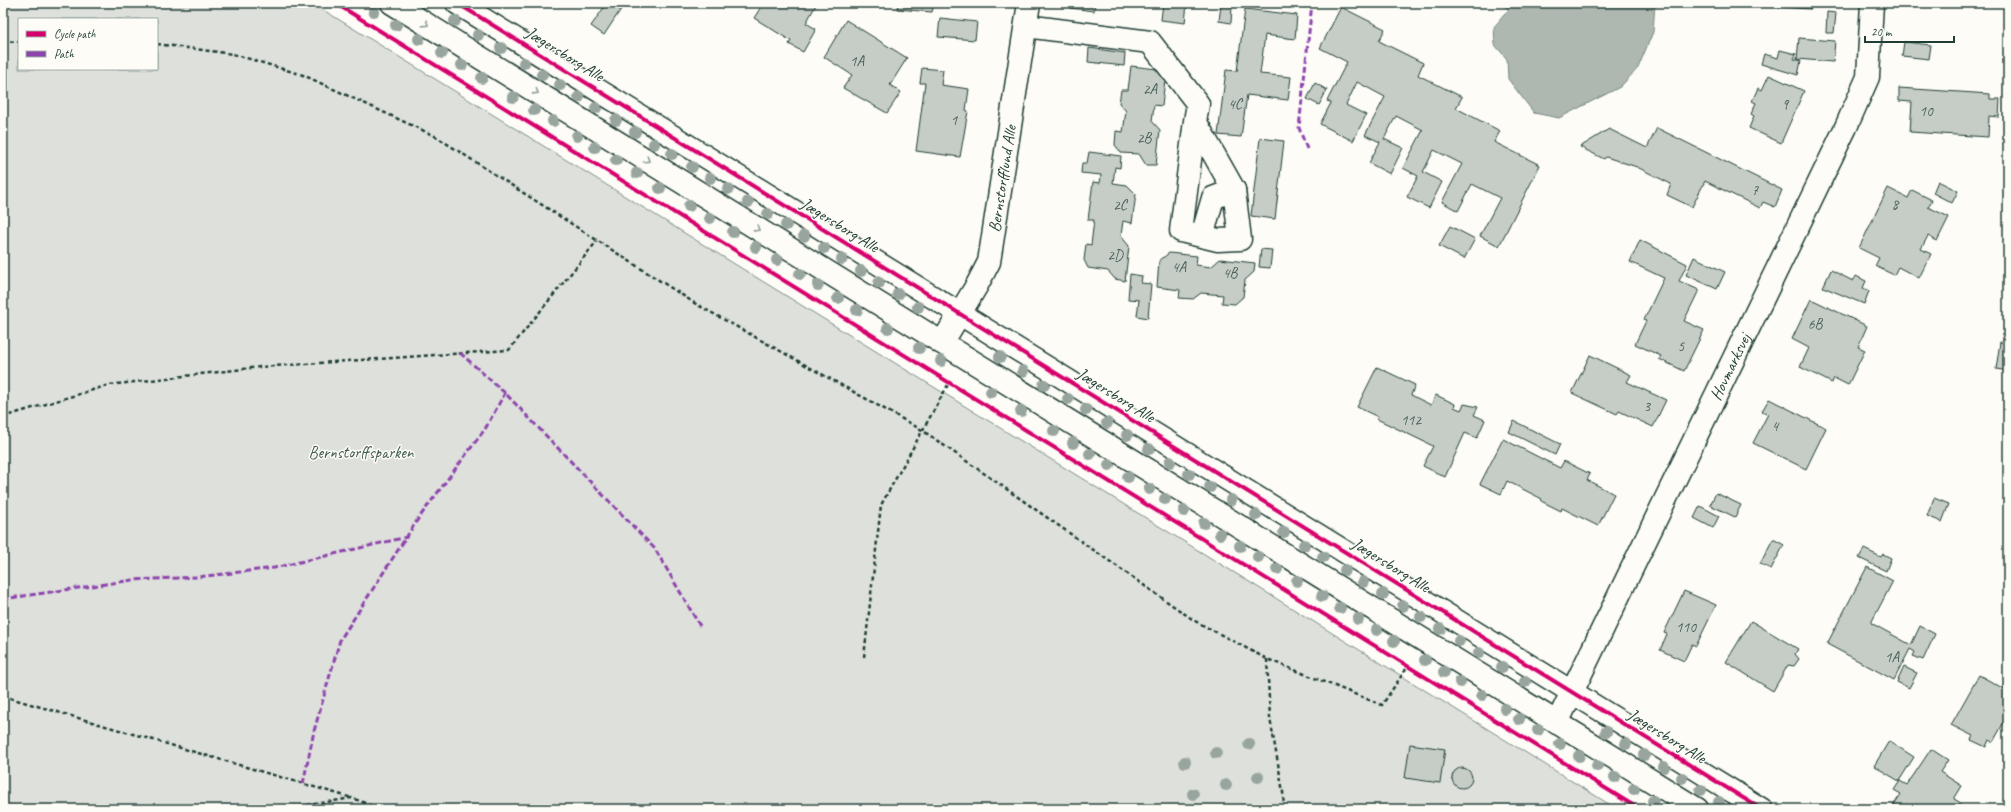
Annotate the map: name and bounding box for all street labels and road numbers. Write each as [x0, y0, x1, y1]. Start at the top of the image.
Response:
street label: Jægersborg Alle [521, 21, 609, 87]
street label: Bernstorfflund Alle [983, 122, 1021, 234]
street label: Jægersborg Alle [796, 192, 884, 258]
street label: Hovmarksvej [1705, 328, 1756, 403]
street label: Jægersborg Alle [1072, 362, 1160, 428]
street label: Jægersborg Alle [1347, 532, 1435, 598]
street label: Jægersborg Alle [1623, 703, 1711, 769]

